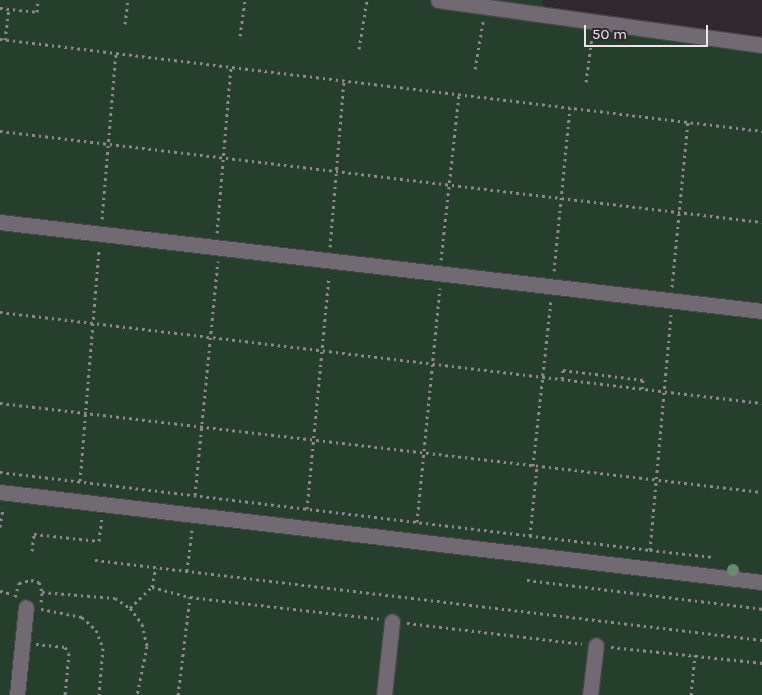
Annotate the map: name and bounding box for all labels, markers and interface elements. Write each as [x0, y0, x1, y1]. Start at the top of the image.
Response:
scale bar [587, 15, 711, 47]
text: 50 m [592, 25, 627, 43]

